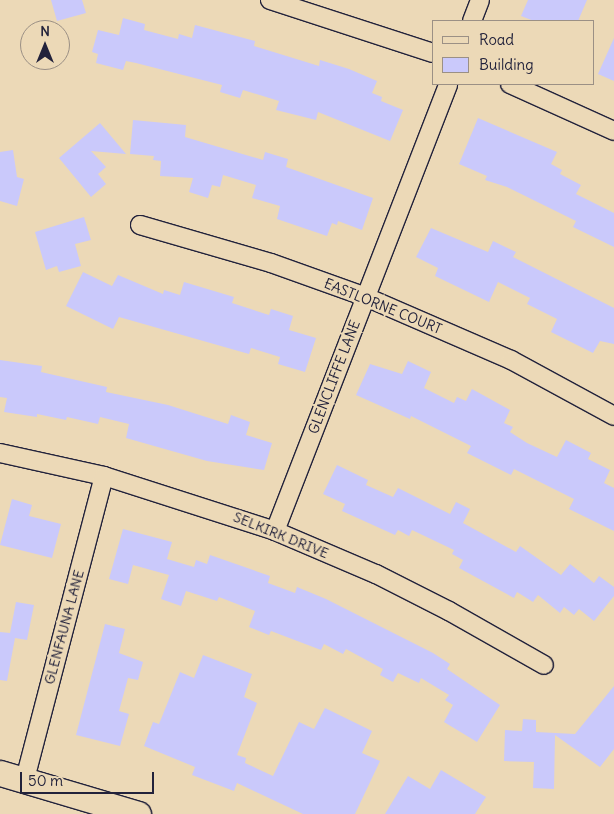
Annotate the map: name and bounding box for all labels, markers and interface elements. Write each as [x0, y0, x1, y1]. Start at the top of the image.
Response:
north arrow [20, 20, 70, 70]
legend [432, 20, 594, 85]
text: N [40, 22, 50, 40]
text: Road [479, 30, 514, 49]
text: Building [479, 55, 534, 74]
street label: EASTLORNE COURT [322, 275, 444, 337]
street label: GLENCLIFFE LANE [305, 318, 363, 436]
street label: SELKIRK DRIVE [231, 508, 331, 562]
street label: GLENFAUNA LANE [41, 568, 87, 686]
scale bar [22, 762, 156, 794]
text: 50 m [28, 771, 63, 790]

